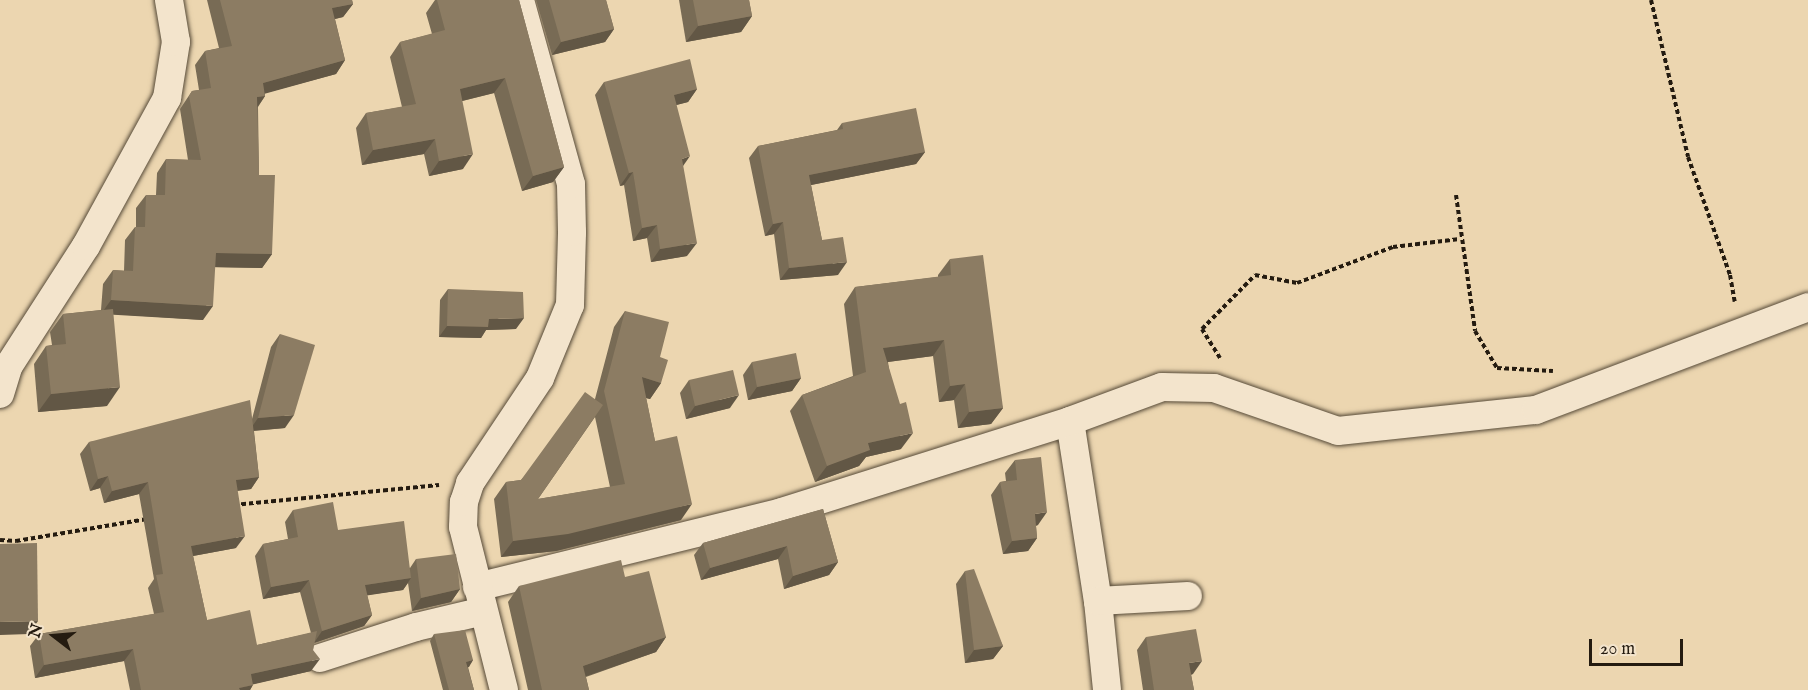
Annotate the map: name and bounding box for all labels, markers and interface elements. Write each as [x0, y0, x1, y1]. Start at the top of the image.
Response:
north arrow [24, 606, 84, 666]
text: N [25, 622, 48, 640]
scale bar [1592, 627, 1686, 665]
text: 20 m [1600, 638, 1635, 661]

